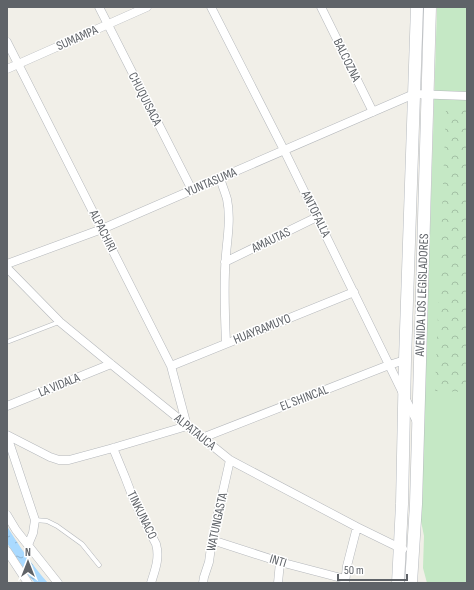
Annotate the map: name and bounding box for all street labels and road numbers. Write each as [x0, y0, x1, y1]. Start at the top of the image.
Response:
street label: SUMAMPA [54, 22, 101, 54]
street label: BALCOZNA [330, 36, 364, 85]
street label: CHUQUISACA [125, 70, 165, 129]
street label: YUNTASUMA [183, 164, 239, 200]
street label: ANTOFALLA [298, 187, 334, 240]
street label: ALPACHIRI [85, 206, 120, 255]
street label: AMAUTAS [248, 224, 293, 257]
street label: AVENIDA LOS LEGISLADORES [412, 233, 432, 358]
street label: HUAYRAMUYO [231, 310, 293, 348]
street label: LA VIDALA [36, 369, 82, 401]
street label: EL SHINCAL [278, 381, 331, 414]
street label: ALPATAUCA [170, 410, 219, 454]
street label: TINKUNACO [123, 488, 161, 542]
street label: WATUNGASTA [203, 491, 231, 553]
street label: INTI [267, 551, 289, 571]

